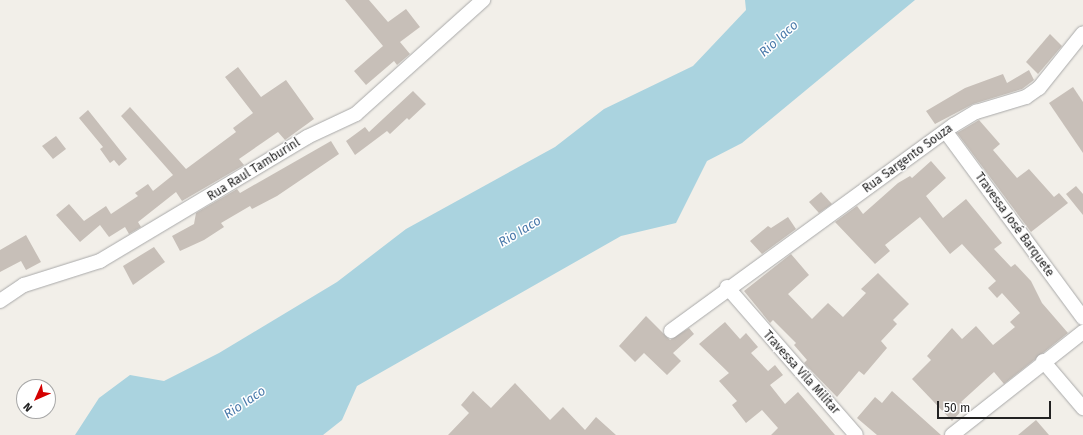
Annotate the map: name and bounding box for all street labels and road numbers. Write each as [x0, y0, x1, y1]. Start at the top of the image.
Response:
street label: Rua Sargento Souza [860, 122, 956, 196]
street label: Rua Raul Tamburinl [205, 136, 303, 204]
street label: Travessa José Barquete [971, 170, 1057, 280]
street label: Travessa Vila Militar [760, 328, 842, 418]

